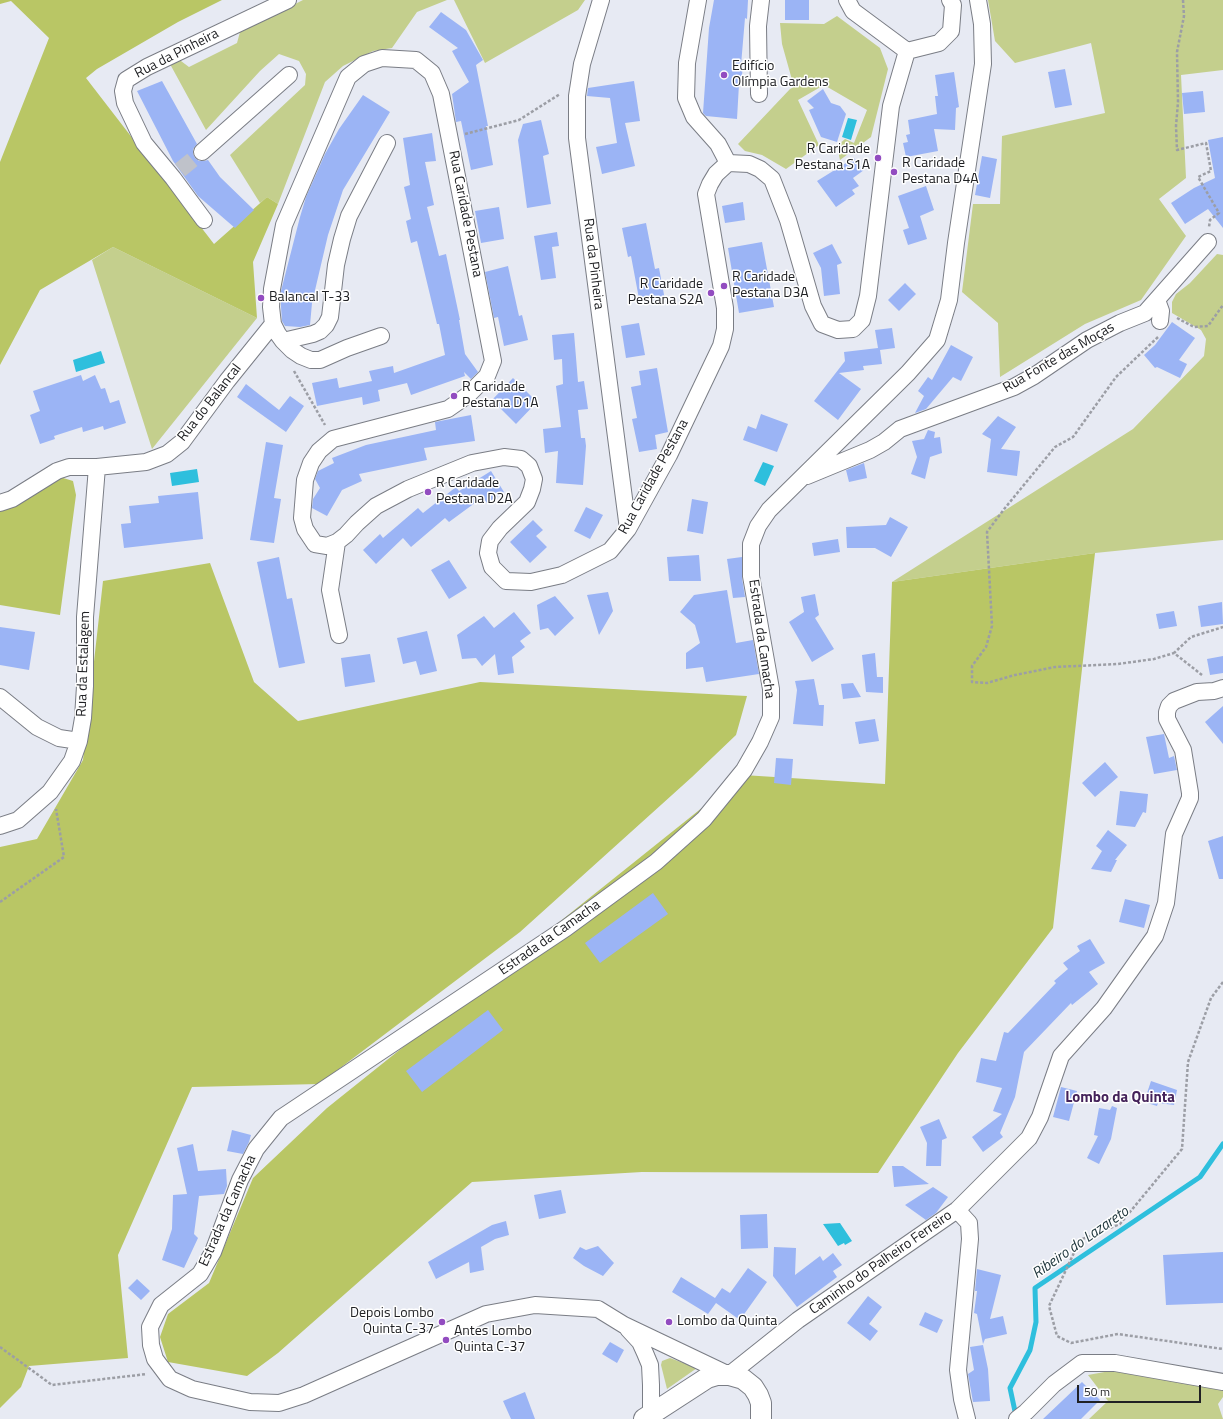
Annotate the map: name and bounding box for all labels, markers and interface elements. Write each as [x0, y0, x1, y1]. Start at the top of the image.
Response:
street label: Rua da Pinheira [132, 26, 222, 82]
place label: Edifício Olímpia Gardens [732, 59, 829, 92]
marker: Edifício Olímpia Gardens [719, 70, 729, 80]
place label: R Caridade Pestana S1A [795, 142, 870, 174]
street label: Rua Caridade Pestana [444, 149, 486, 279]
marker: R Caridade Pestana S1A [873, 153, 883, 163]
place label: R Caridade Pestana D4A [902, 156, 979, 188]
marker: R Caridade Pestana D4A [889, 167, 899, 177]
street label: Rua da Pinheira [579, 217, 607, 311]
place label: R Caridade Pestana D3A [732, 270, 809, 302]
place label: R Caridade Pestana S2A [628, 277, 703, 310]
marker: R Caridade Pestana D3A [719, 281, 729, 291]
marker: R Caridade Pestana S2A [706, 288, 716, 298]
place label: Balancal T-33 [269, 290, 350, 306]
marker: Balancal T-33 [256, 293, 266, 303]
street label: Rua Fonte das Moças [1000, 319, 1118, 397]
street label: Rua do Balancal [175, 361, 245, 445]
place label: R Caridade Pestana D1A [462, 380, 539, 412]
marker: R Caridade Pestana D1A [449, 391, 459, 401]
street label: Rua Caridade Pestana [615, 417, 693, 537]
place label: R Caridade Pestana D2A [436, 476, 513, 508]
marker: R Caridade Pestana D2A [423, 487, 433, 497]
street label: Estrada da Camacha [744, 578, 778, 700]
street label: Rua da Estalagem [74, 611, 94, 717]
street label: Estrada da Camacha [496, 897, 604, 979]
district label: Lombo da Quinta [1065, 1089, 1175, 1107]
street label: Estrada da Camacha [196, 1153, 260, 1269]
water label: Ribeiro do Lazareto [1029, 1203, 1133, 1283]
street label: Caminho do Palheiro Ferreiro [807, 1207, 955, 1319]
place label: Depois Lombo Quinta C-37 [350, 1306, 434, 1338]
place label: Lombo da Quinta [677, 1314, 777, 1330]
marker: Depois Lombo Quinta C-37 [437, 1317, 447, 1327]
marker: Lombo da Quinta [664, 1317, 674, 1327]
place label: Antes Lombo Quinta C-37 [454, 1324, 532, 1356]
marker: Antes Lombo Quinta C-37 [441, 1335, 451, 1345]
scale bar [1079, 1377, 1203, 1403]
text: 50 m [1084, 1382, 1110, 1401]

